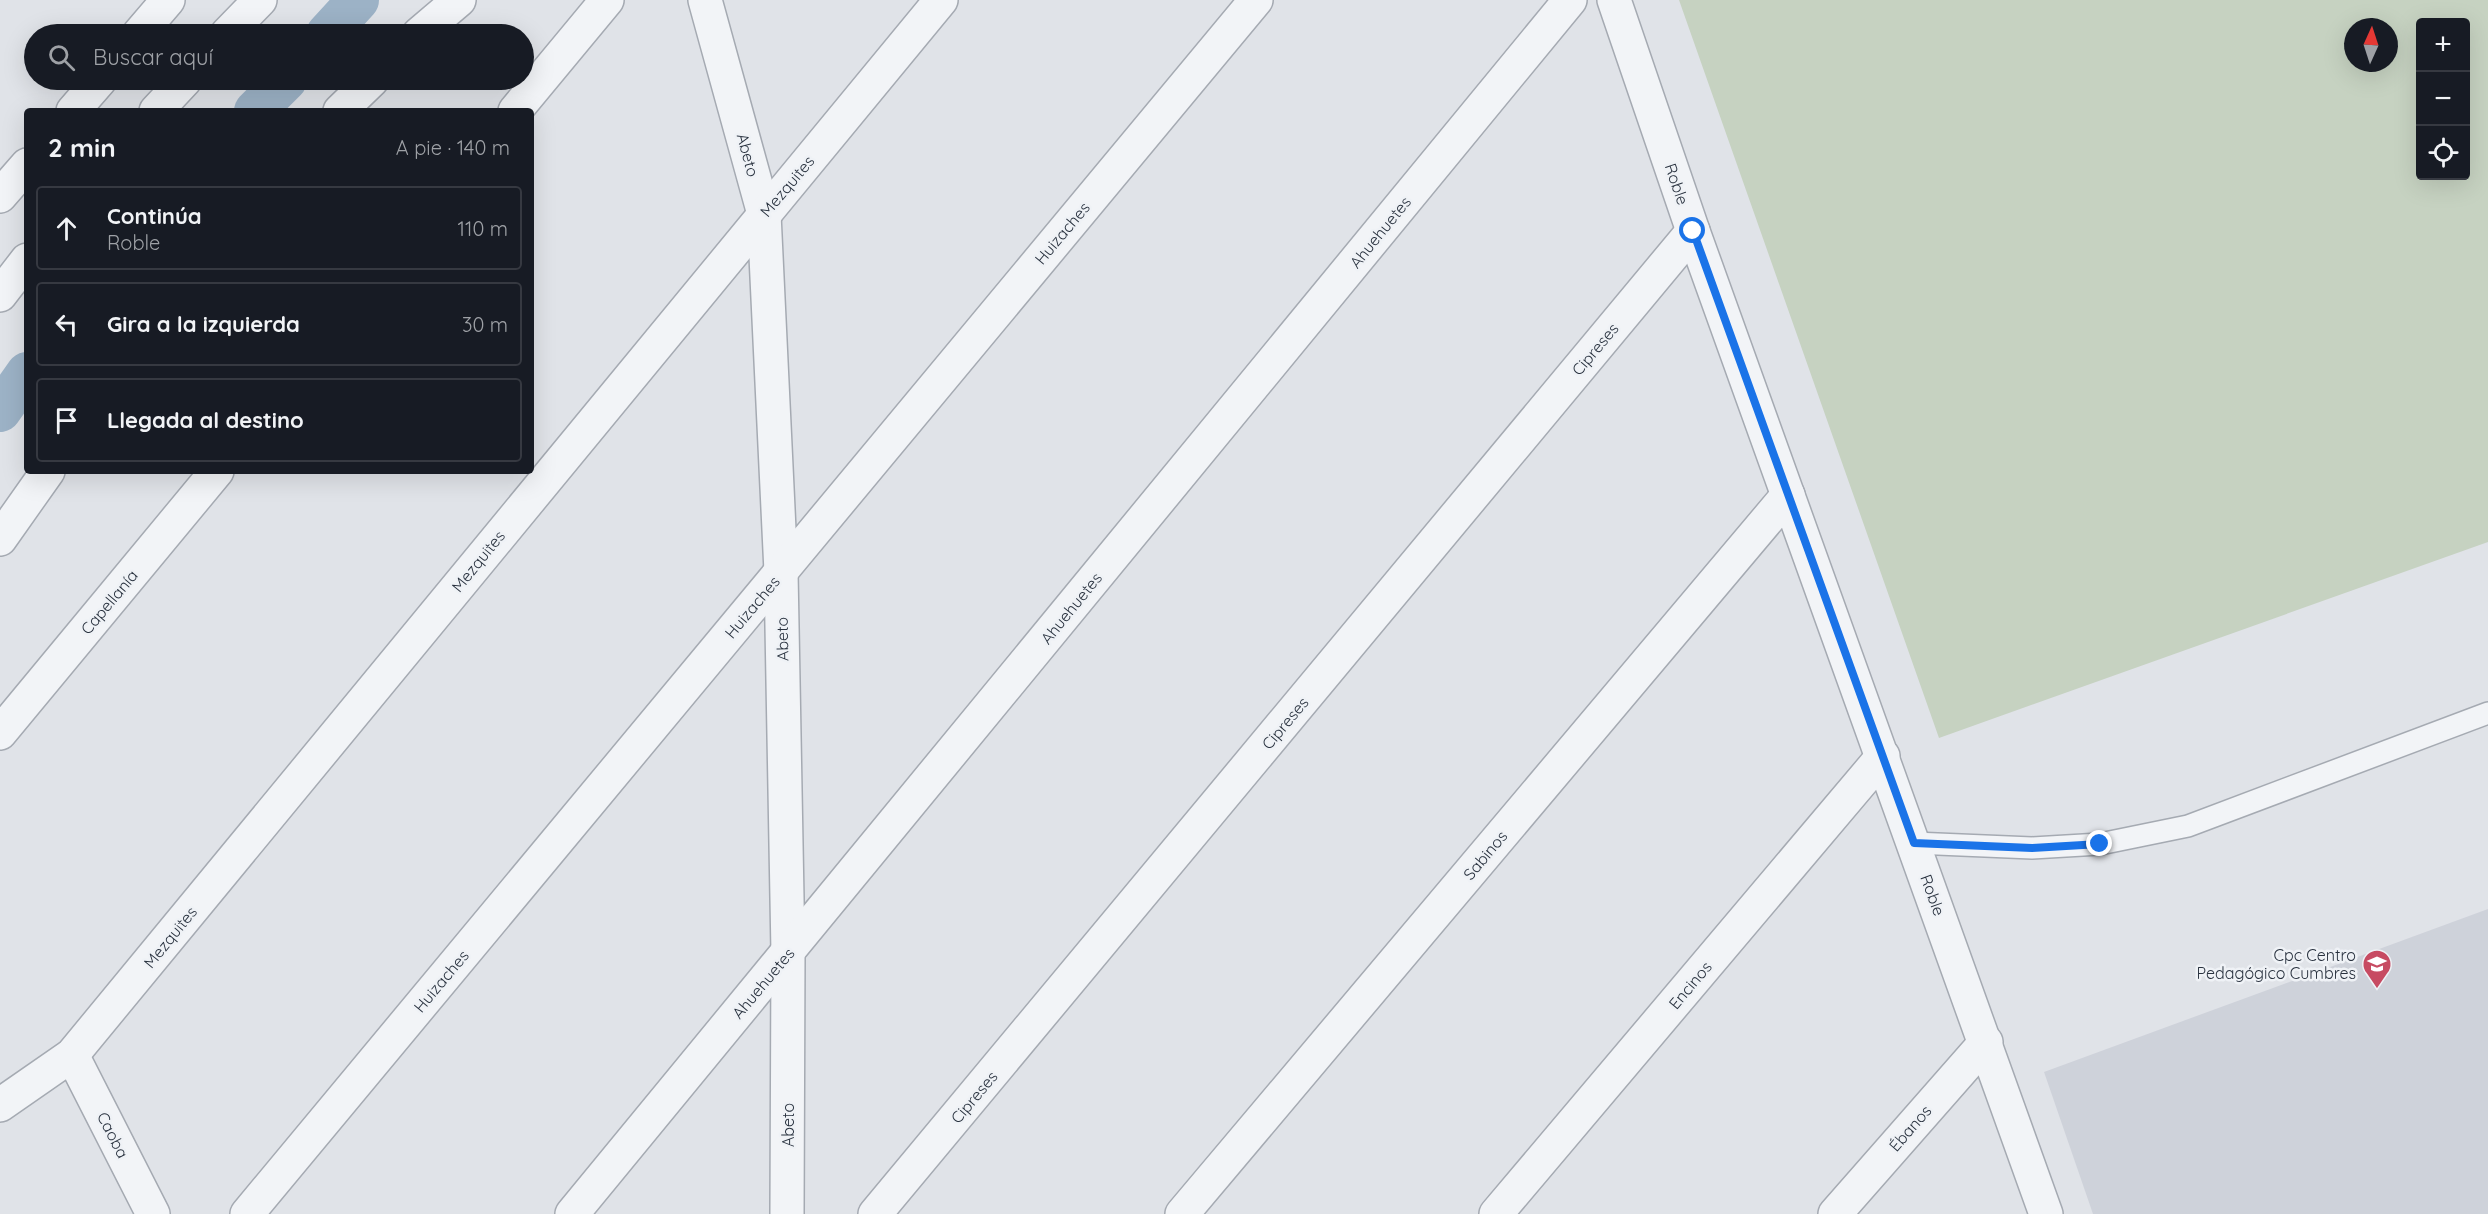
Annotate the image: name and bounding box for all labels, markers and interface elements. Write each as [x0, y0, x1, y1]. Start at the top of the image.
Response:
north arrow [2344, 18, 2398, 72]
map controls [2416, 18, 2470, 180]
button: + [2416, 18, 2470, 72]
search box [24, 24, 534, 90]
icon: search [45, 41, 78, 74]
text: Buscar aquí [93, 43, 213, 71]
button: − [2416, 72, 2470, 126]
button: locate [2416, 126, 2470, 180]
text: 2 min [48, 131, 116, 164]
street label: Abeto [733, 131, 763, 179]
text: A pie · 140 m [396, 135, 510, 160]
street label: Mezquites [756, 151, 818, 221]
street label: Roble [1661, 161, 1693, 207]
street label: Ahuehuetes [1345, 192, 1415, 272]
street label: Huizaches [1030, 198, 1094, 268]
text: Continúa [107, 202, 202, 230]
icon: ahead [50, 212, 83, 245]
text: 110 m [458, 216, 508, 241]
route start [1679, 217, 1705, 243]
text: Roble [107, 230, 160, 255]
icon: left [50, 308, 83, 341]
text: Gira a la izquierda [107, 310, 300, 338]
text: 30 m [462, 312, 508, 337]
street label: Cipreses [1567, 319, 1623, 379]
icon: arrive [50, 404, 83, 437]
text: Llegada al destino [107, 406, 304, 434]
street label: Mezquites [447, 526, 509, 596]
street label: Capellanía [76, 566, 142, 638]
street label: Ahuehuetes [1036, 568, 1106, 648]
street label: Huizaches [720, 572, 784, 642]
street label: Abeto [772, 617, 792, 661]
street label: Cipreses [1257, 693, 1313, 753]
street label: Sabinos [1459, 826, 1511, 884]
route end [2086, 830, 2112, 856]
street label: Roble [1916, 872, 1950, 918]
street label: Mezquites [139, 902, 201, 972]
street label: Ahuehuetes [727, 943, 799, 1023]
place label: Cpc Centro Pedagógico Cumbres [2197, 945, 2356, 983]
street label: Huizaches [409, 946, 473, 1016]
school or university icon: Cpc Centro Pedagógico Cumbres [2361, 948, 2393, 990]
street label: Encinos [1664, 957, 1716, 1013]
street label: Cipreses [946, 1067, 1002, 1127]
street label: Ébanos [1884, 1101, 1936, 1155]
street label: Abeto [778, 1103, 798, 1147]
street label: Caoba [93, 1109, 133, 1161]

